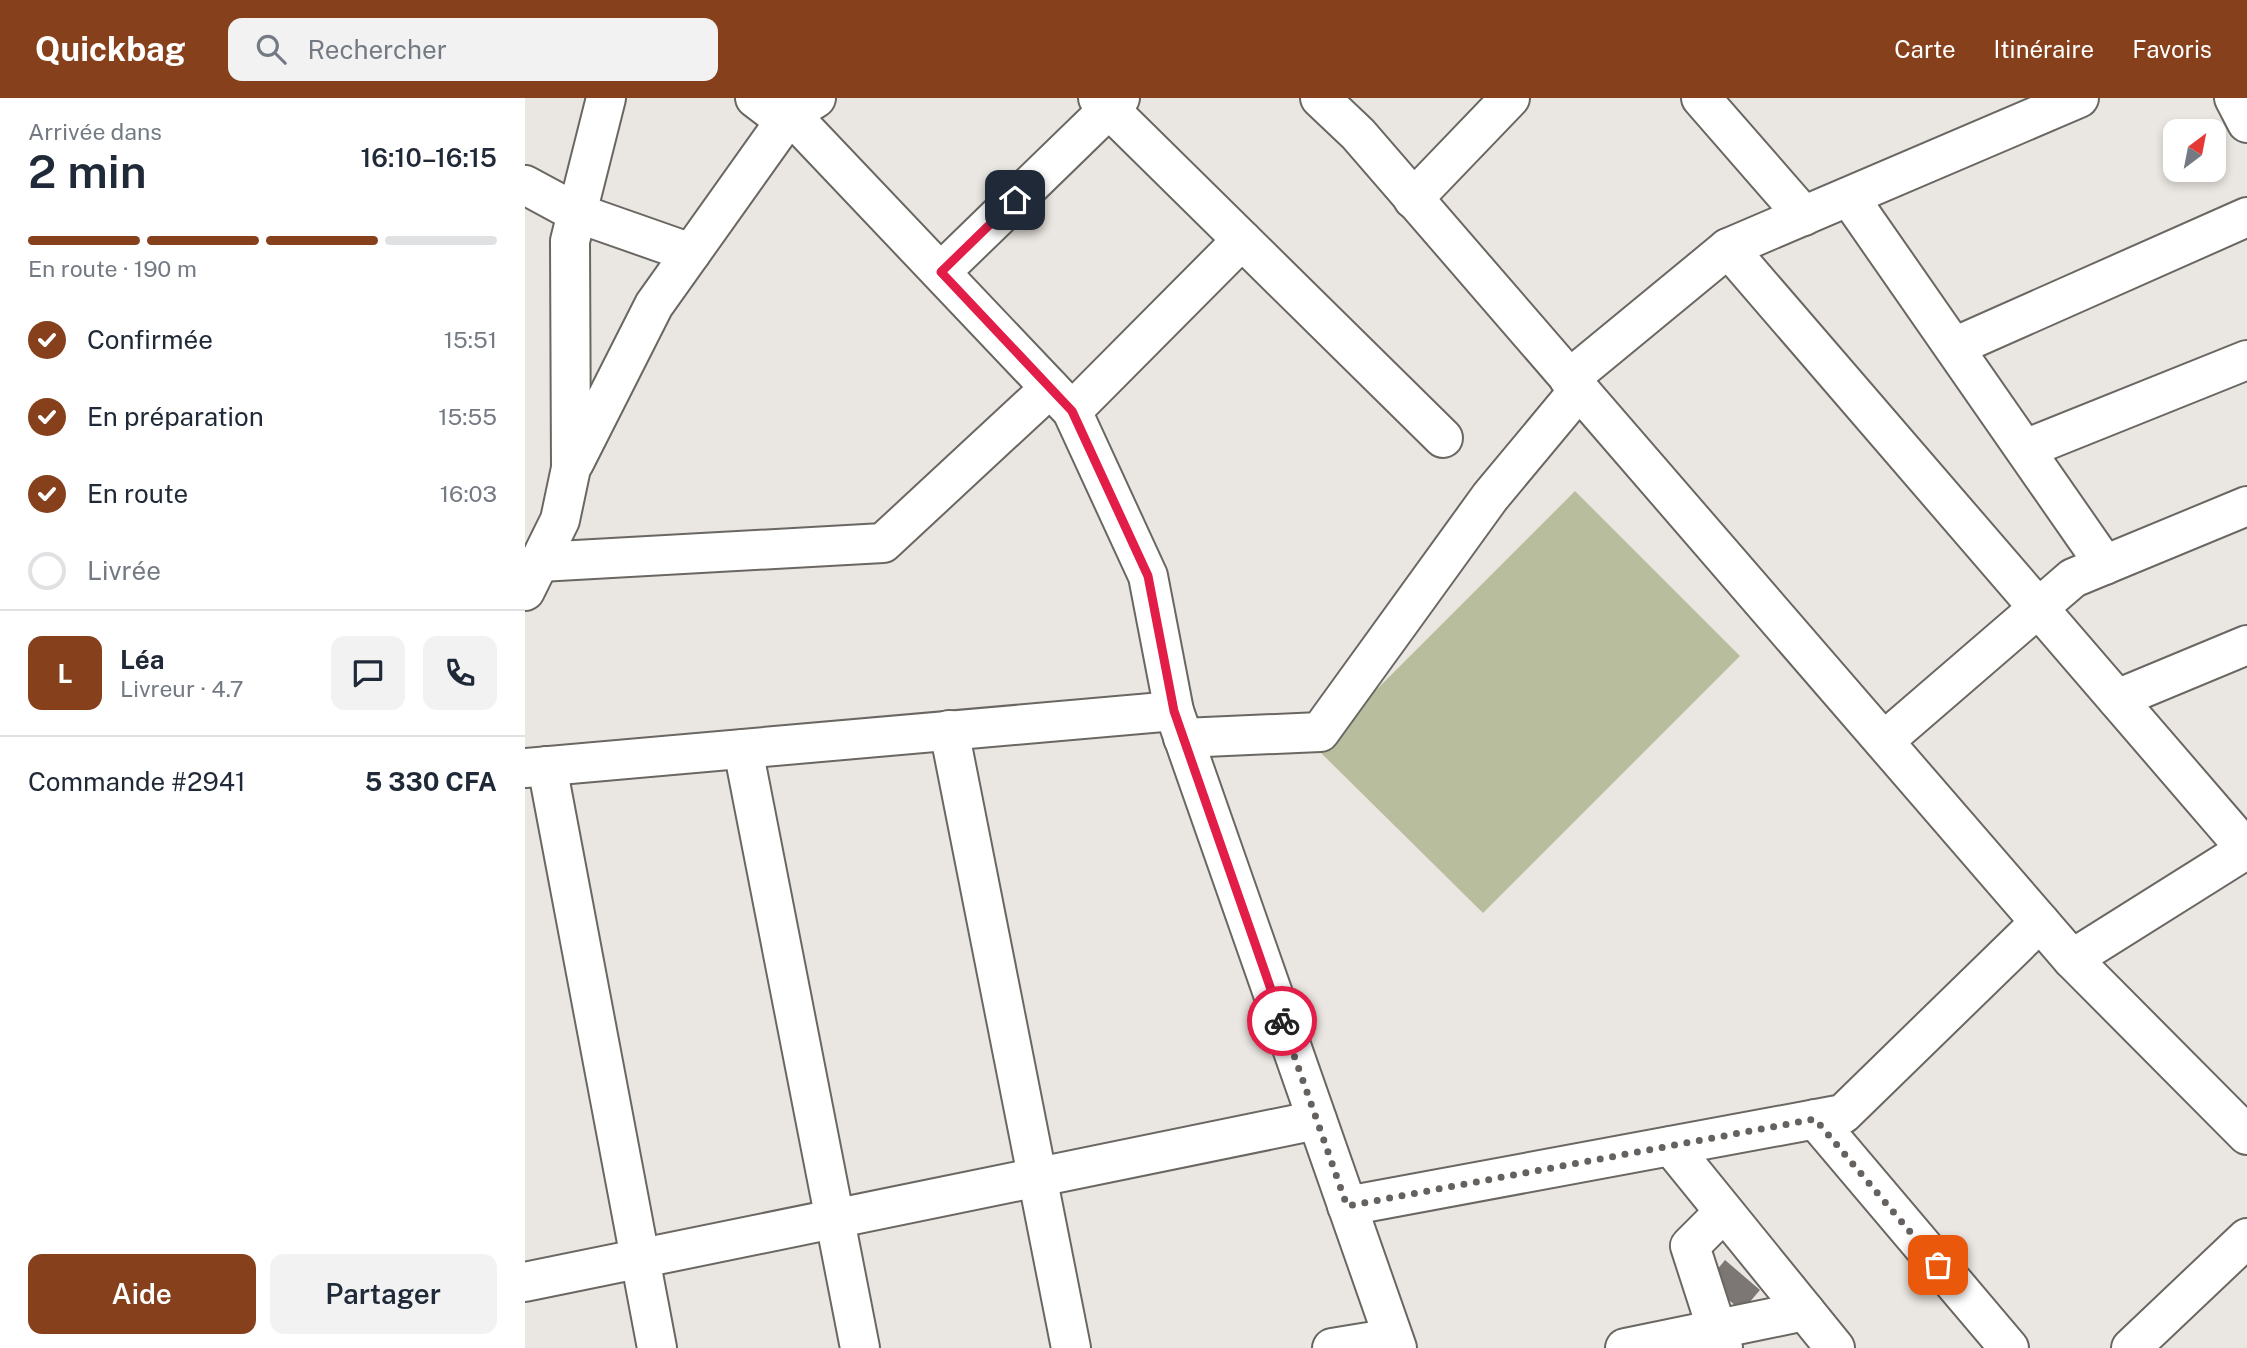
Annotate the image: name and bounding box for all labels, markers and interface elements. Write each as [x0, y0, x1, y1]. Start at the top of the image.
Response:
search box [228, 18, 718, 81]
text: Quickbag [35, 30, 186, 68]
icon: search [252, 30, 290, 68]
text: Rechercher [308, 34, 447, 65]
text: Carte [1894, 35, 1956, 63]
text: Itinéraire [1994, 35, 2094, 63]
text: Favoris [2132, 35, 2212, 63]
text: Arrivée dans [28, 118, 162, 145]
north arrow [2163, 119, 2226, 182]
map controls [2163, 119, 2226, 182]
text: 16:10–16:15 [360, 142, 497, 173]
text: 2 min [28, 144, 147, 198]
pin [985, 170, 1045, 230]
icon: home [996, 181, 1034, 219]
text: En route · 190 m [28, 255, 197, 282]
icon: check [28, 321, 66, 359]
text: Confirmée [87, 324, 213, 355]
text: 15:51 [444, 326, 497, 353]
icon: check [28, 398, 66, 436]
text: En préparation [87, 401, 264, 432]
text: 15:55 [438, 403, 497, 430]
icon: check [28, 475, 66, 513]
text: En route [87, 478, 188, 509]
text: 16:03 [440, 480, 497, 507]
text: Livrée [87, 555, 161, 586]
button: chat [331, 636, 405, 710]
button: phone [423, 636, 497, 710]
text: Léa [120, 644, 164, 675]
text: L [57, 658, 73, 689]
text: Livreur · 4.7 [120, 675, 243, 702]
text: Commande #2941 [28, 766, 246, 797]
text: 5 330 CFA [365, 766, 497, 797]
courier [1247, 986, 1317, 1056]
icon: bike [1263, 1002, 1301, 1040]
pin [1908, 1235, 1968, 1295]
icon: bag [1919, 1246, 1957, 1284]
button: Aide [28, 1254, 256, 1334]
button: Partager [270, 1254, 497, 1334]

